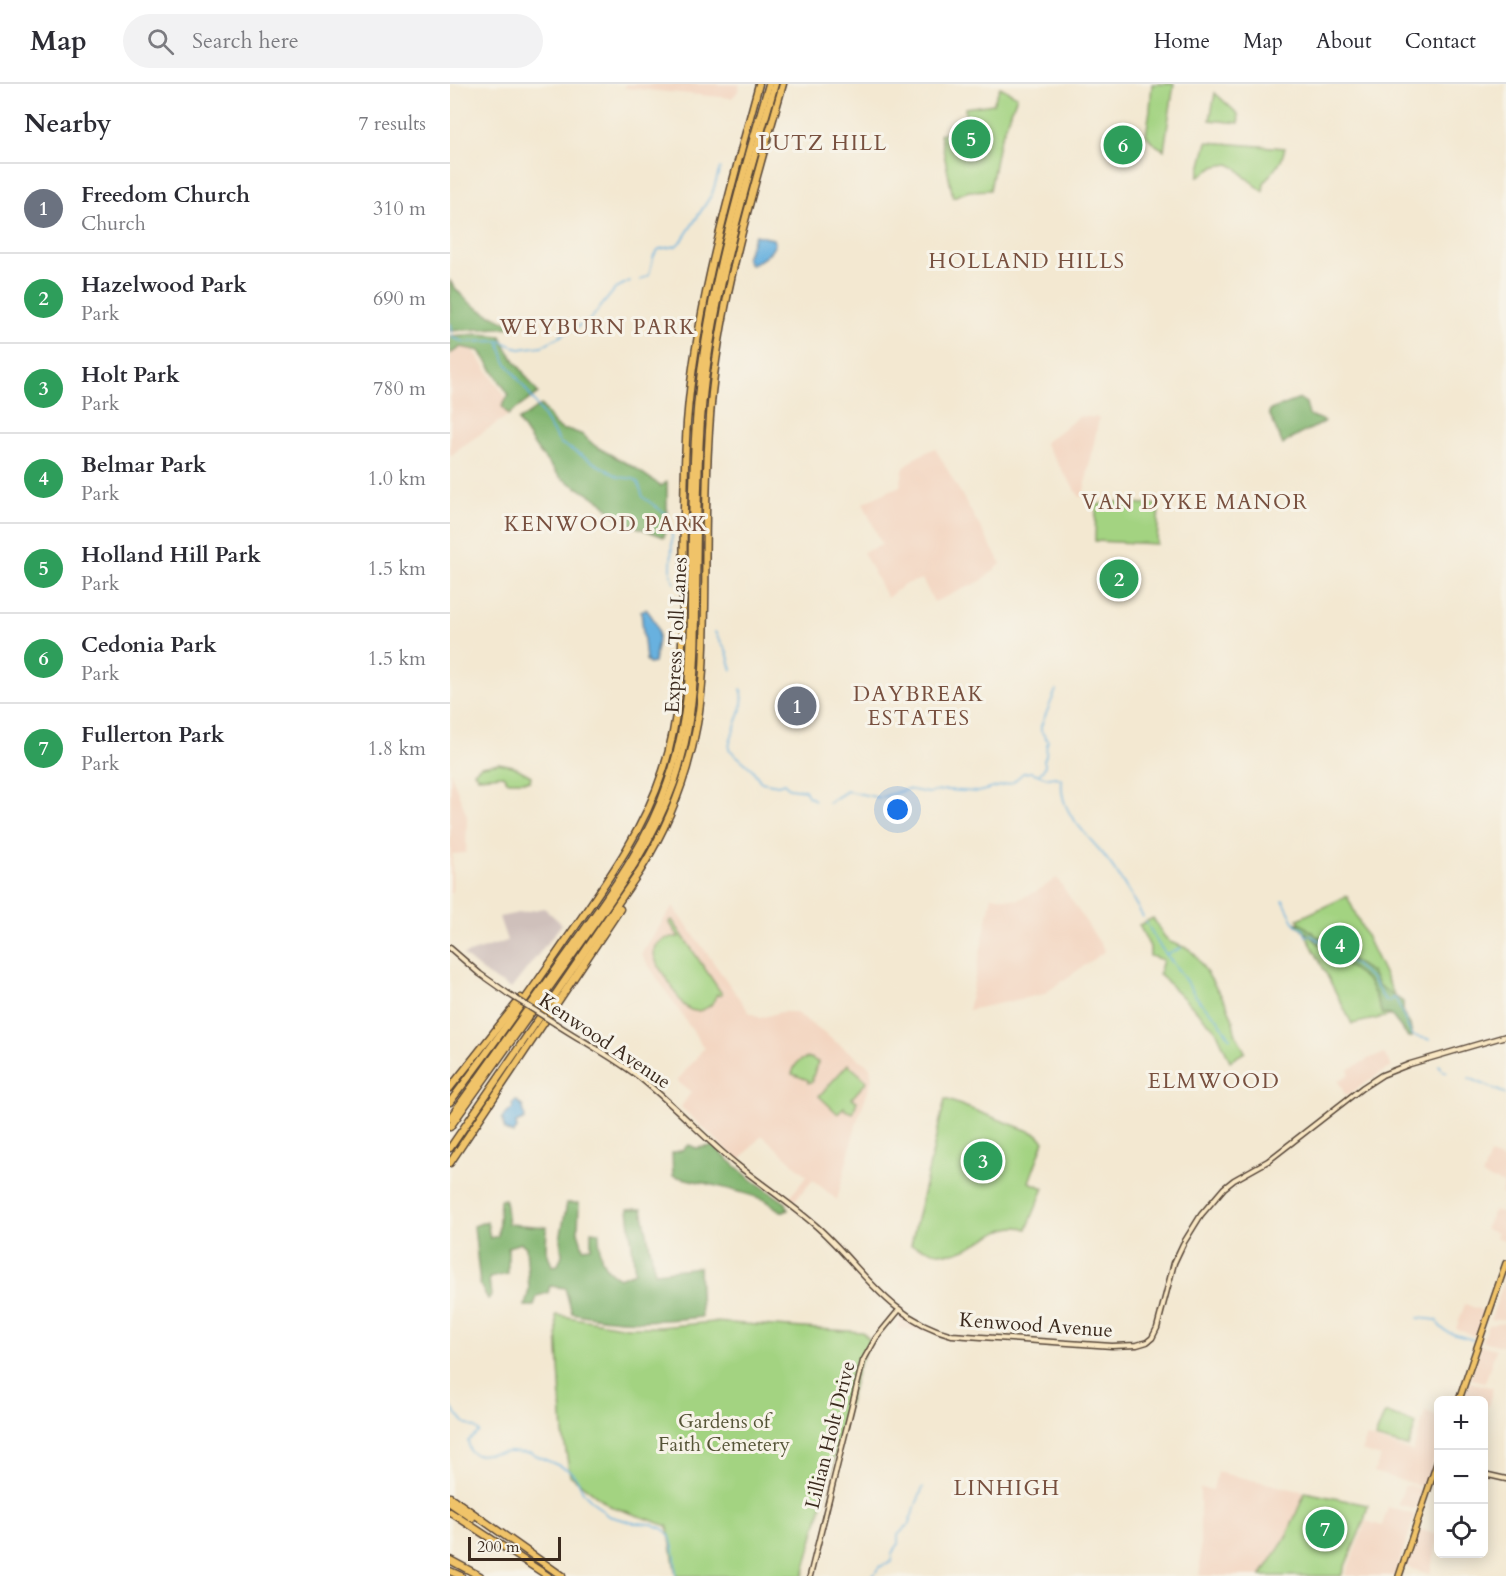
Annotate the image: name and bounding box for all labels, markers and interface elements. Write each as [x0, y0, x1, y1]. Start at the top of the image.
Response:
search box [123, 14, 543, 68]
text: Map [30, 22, 87, 60]
icon: search [144, 25, 177, 58]
text: Search here [192, 26, 299, 56]
text: Home [1154, 27, 1210, 56]
text: Map [1243, 27, 1283, 56]
text: About [1316, 27, 1372, 56]
text: Contact [1405, 27, 1476, 56]
text: Nearby [24, 106, 112, 141]
text: 7 results [358, 110, 426, 137]
pin: 5 [952, 116, 990, 162]
pin: 6 [1104, 122, 1142, 168]
district label: LUTZ HILL [758, 129, 888, 158]
text: Freedom Church [81, 180, 250, 210]
text: 1 [38, 195, 49, 222]
text: 310 m [373, 195, 426, 222]
text: Church [81, 210, 146, 237]
district label: HOLLAND HILLS [929, 247, 1125, 276]
text: Hazelwood Park [81, 270, 247, 300]
text: 2 [38, 285, 49, 312]
text: 690 m [373, 285, 426, 312]
text: Park [81, 300, 119, 327]
district label: WEYBURN PARK [499, 313, 696, 342]
text: Holt Park [81, 360, 180, 390]
text: 3 [38, 375, 49, 402]
text: 780 m [373, 375, 426, 402]
text: Park [81, 390, 119, 417]
text: Belmar Park [81, 450, 207, 480]
text: 4 [38, 465, 49, 492]
text: 1.0 km [367, 465, 426, 492]
text: Park [81, 480, 119, 507]
district label: VAN DYKE MANOR [1081, 488, 1309, 517]
district label: KENWOOD PARK [504, 510, 708, 539]
text: Holland Hill Park [81, 540, 261, 570]
text: 5 [38, 555, 49, 582]
text: 1.5 km [367, 555, 426, 582]
street label: Express Toll Lanes [658, 556, 694, 714]
pin: 2 [1100, 556, 1138, 602]
text: Park [81, 570, 119, 597]
text: Cedonia Park [81, 630, 217, 660]
text: 6 [38, 645, 49, 672]
text: 1.5 km [367, 645, 426, 672]
text: Park [81, 660, 119, 687]
district label: DAYBREAK ESTATES [853, 680, 985, 733]
pin: 1 [778, 684, 816, 728]
text: Fullerton Park [81, 720, 225, 750]
text: 7 [38, 735, 49, 762]
text: 1.8 km [367, 735, 426, 762]
text: Park [81, 750, 119, 777]
your location [883, 795, 912, 824]
pin: 4 [1320, 922, 1360, 968]
street label: Kenwood Avenue [534, 987, 676, 1095]
district label: ELMWOOD [1148, 1067, 1280, 1096]
pin: 3 [964, 1138, 1002, 1184]
street label: Kenwood Avenue [958, 1306, 1114, 1344]
street label: Lillian Holt Drive [799, 1358, 861, 1512]
map controls [1434, 1396, 1488, 1558]
button: + [1434, 1396, 1488, 1450]
park label: Gardens of Faith Cemetery [658, 1408, 790, 1458]
button: − [1434, 1450, 1488, 1504]
district label: LINHIGH [953, 1474, 1061, 1503]
button: locate [1434, 1504, 1488, 1558]
pin: 7 [1306, 1506, 1344, 1552]
scale bar [468, 1534, 561, 1562]
text: 200 m [477, 1536, 519, 1558]

